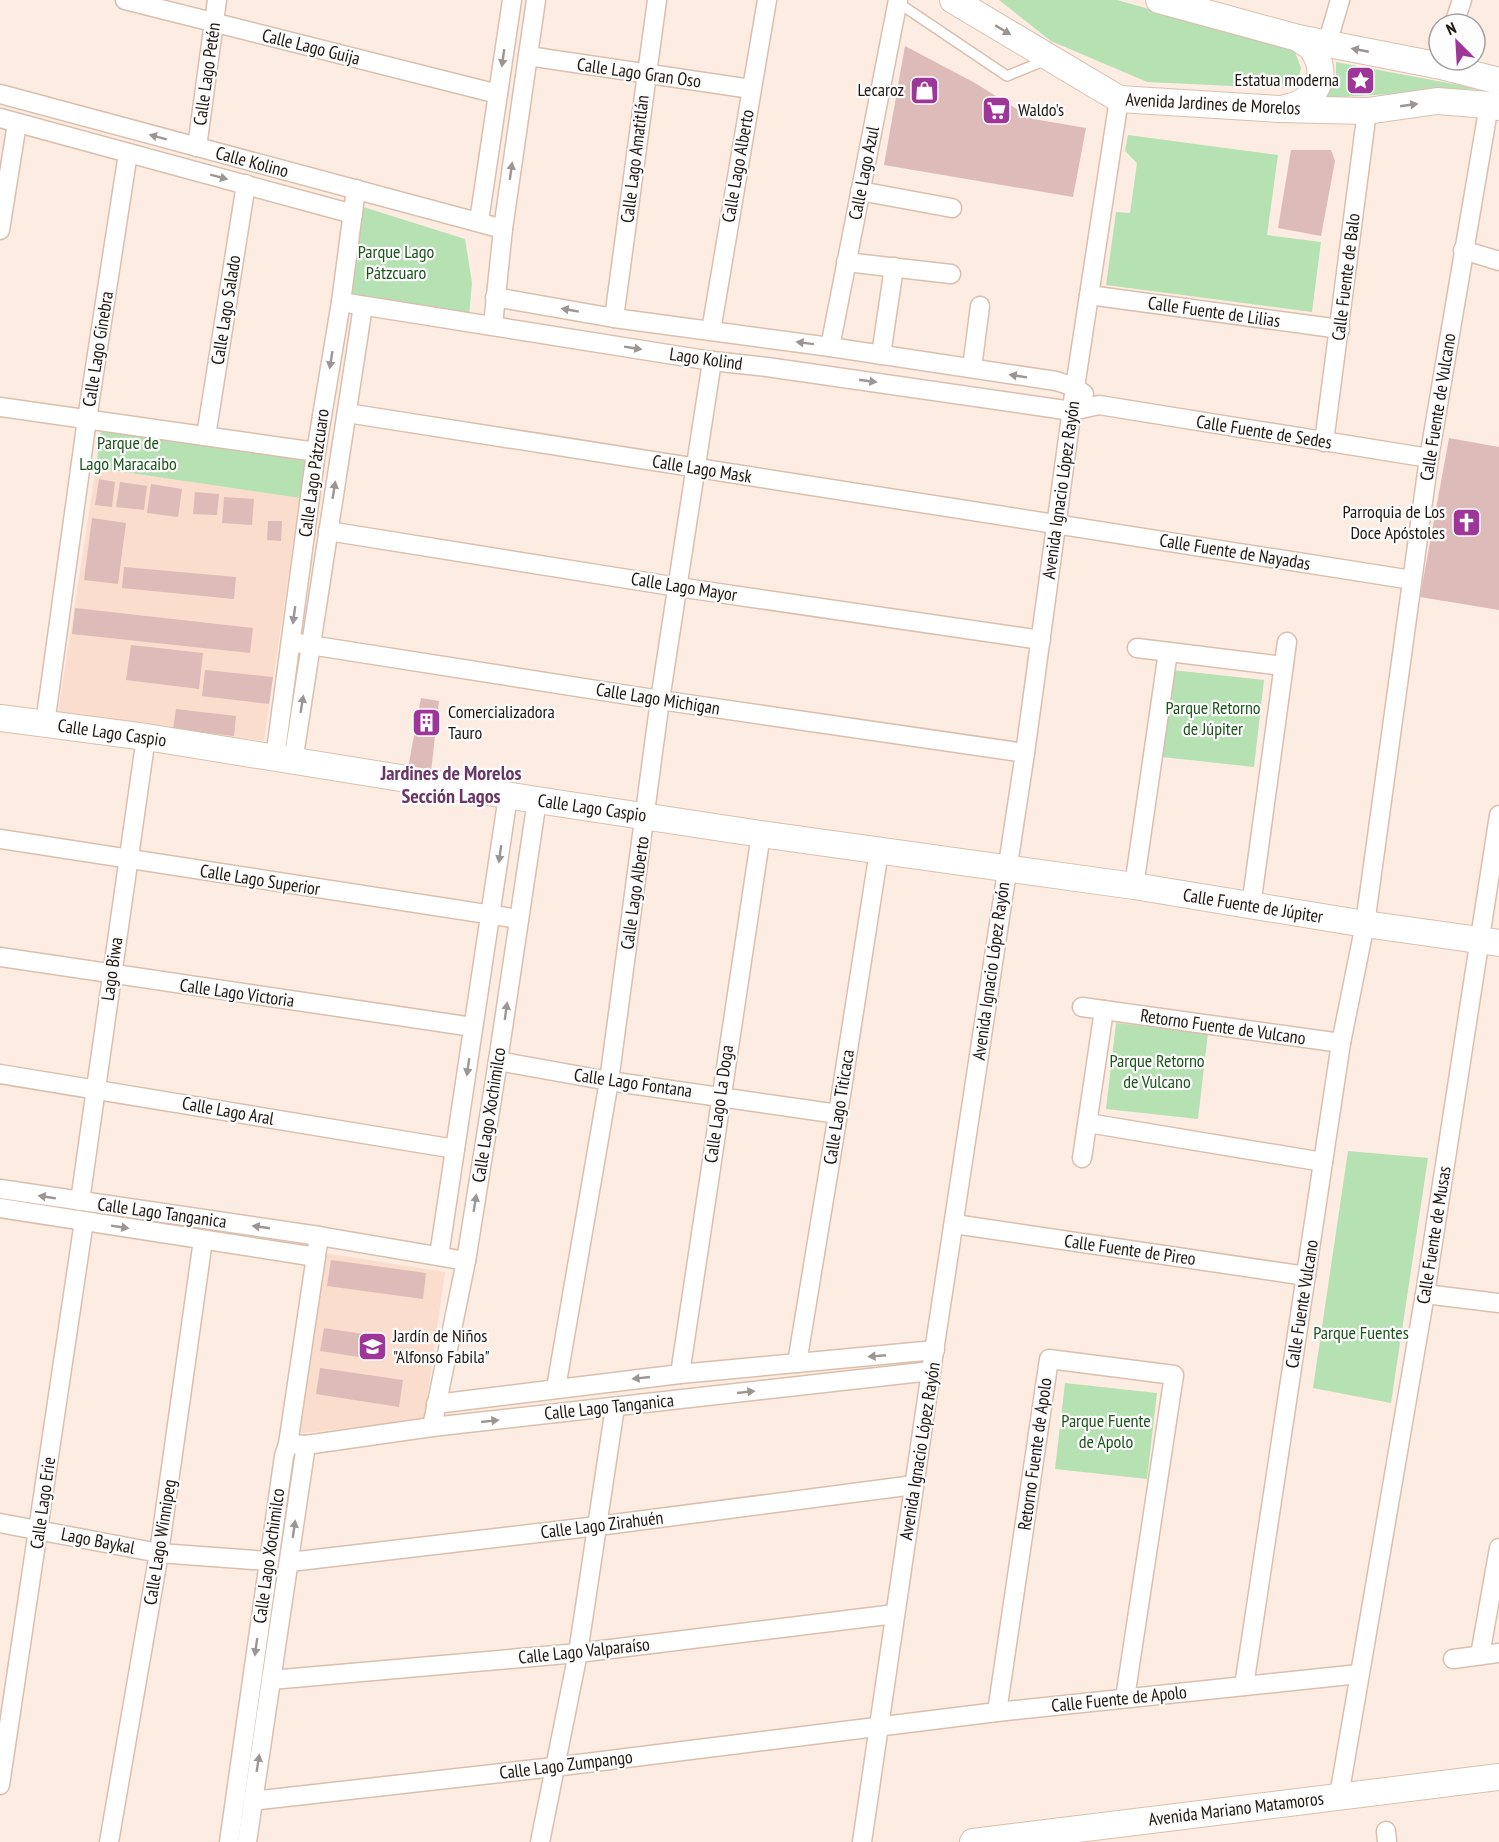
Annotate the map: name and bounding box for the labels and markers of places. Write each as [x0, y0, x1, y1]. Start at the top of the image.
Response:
place icon: Estatua moderna [1344, 64, 1376, 96]
place label: Estatua moderna [1235, 68, 1339, 91]
shop icon: Lecaroz [909, 74, 941, 106]
place label: Lecaroz [857, 78, 904, 101]
supermarket icon: Waldo's [981, 94, 1013, 126]
place label: Waldo's [1018, 98, 1064, 121]
place label: Parroquia de Los Doce Apóstoles [1342, 500, 1445, 544]
church icon: Parroquia de Los Doce Apóstoles [1450, 506, 1482, 538]
place label: Comercializadora Tauro [448, 700, 555, 744]
building icon: Comercializadora Tauro [411, 706, 443, 738]
place label: Jardín de Niños "Alfonso Fabila" [392, 1324, 490, 1368]
school or university icon: Jardín de Niños "Alfonso Fabila" [356, 1330, 388, 1362]

